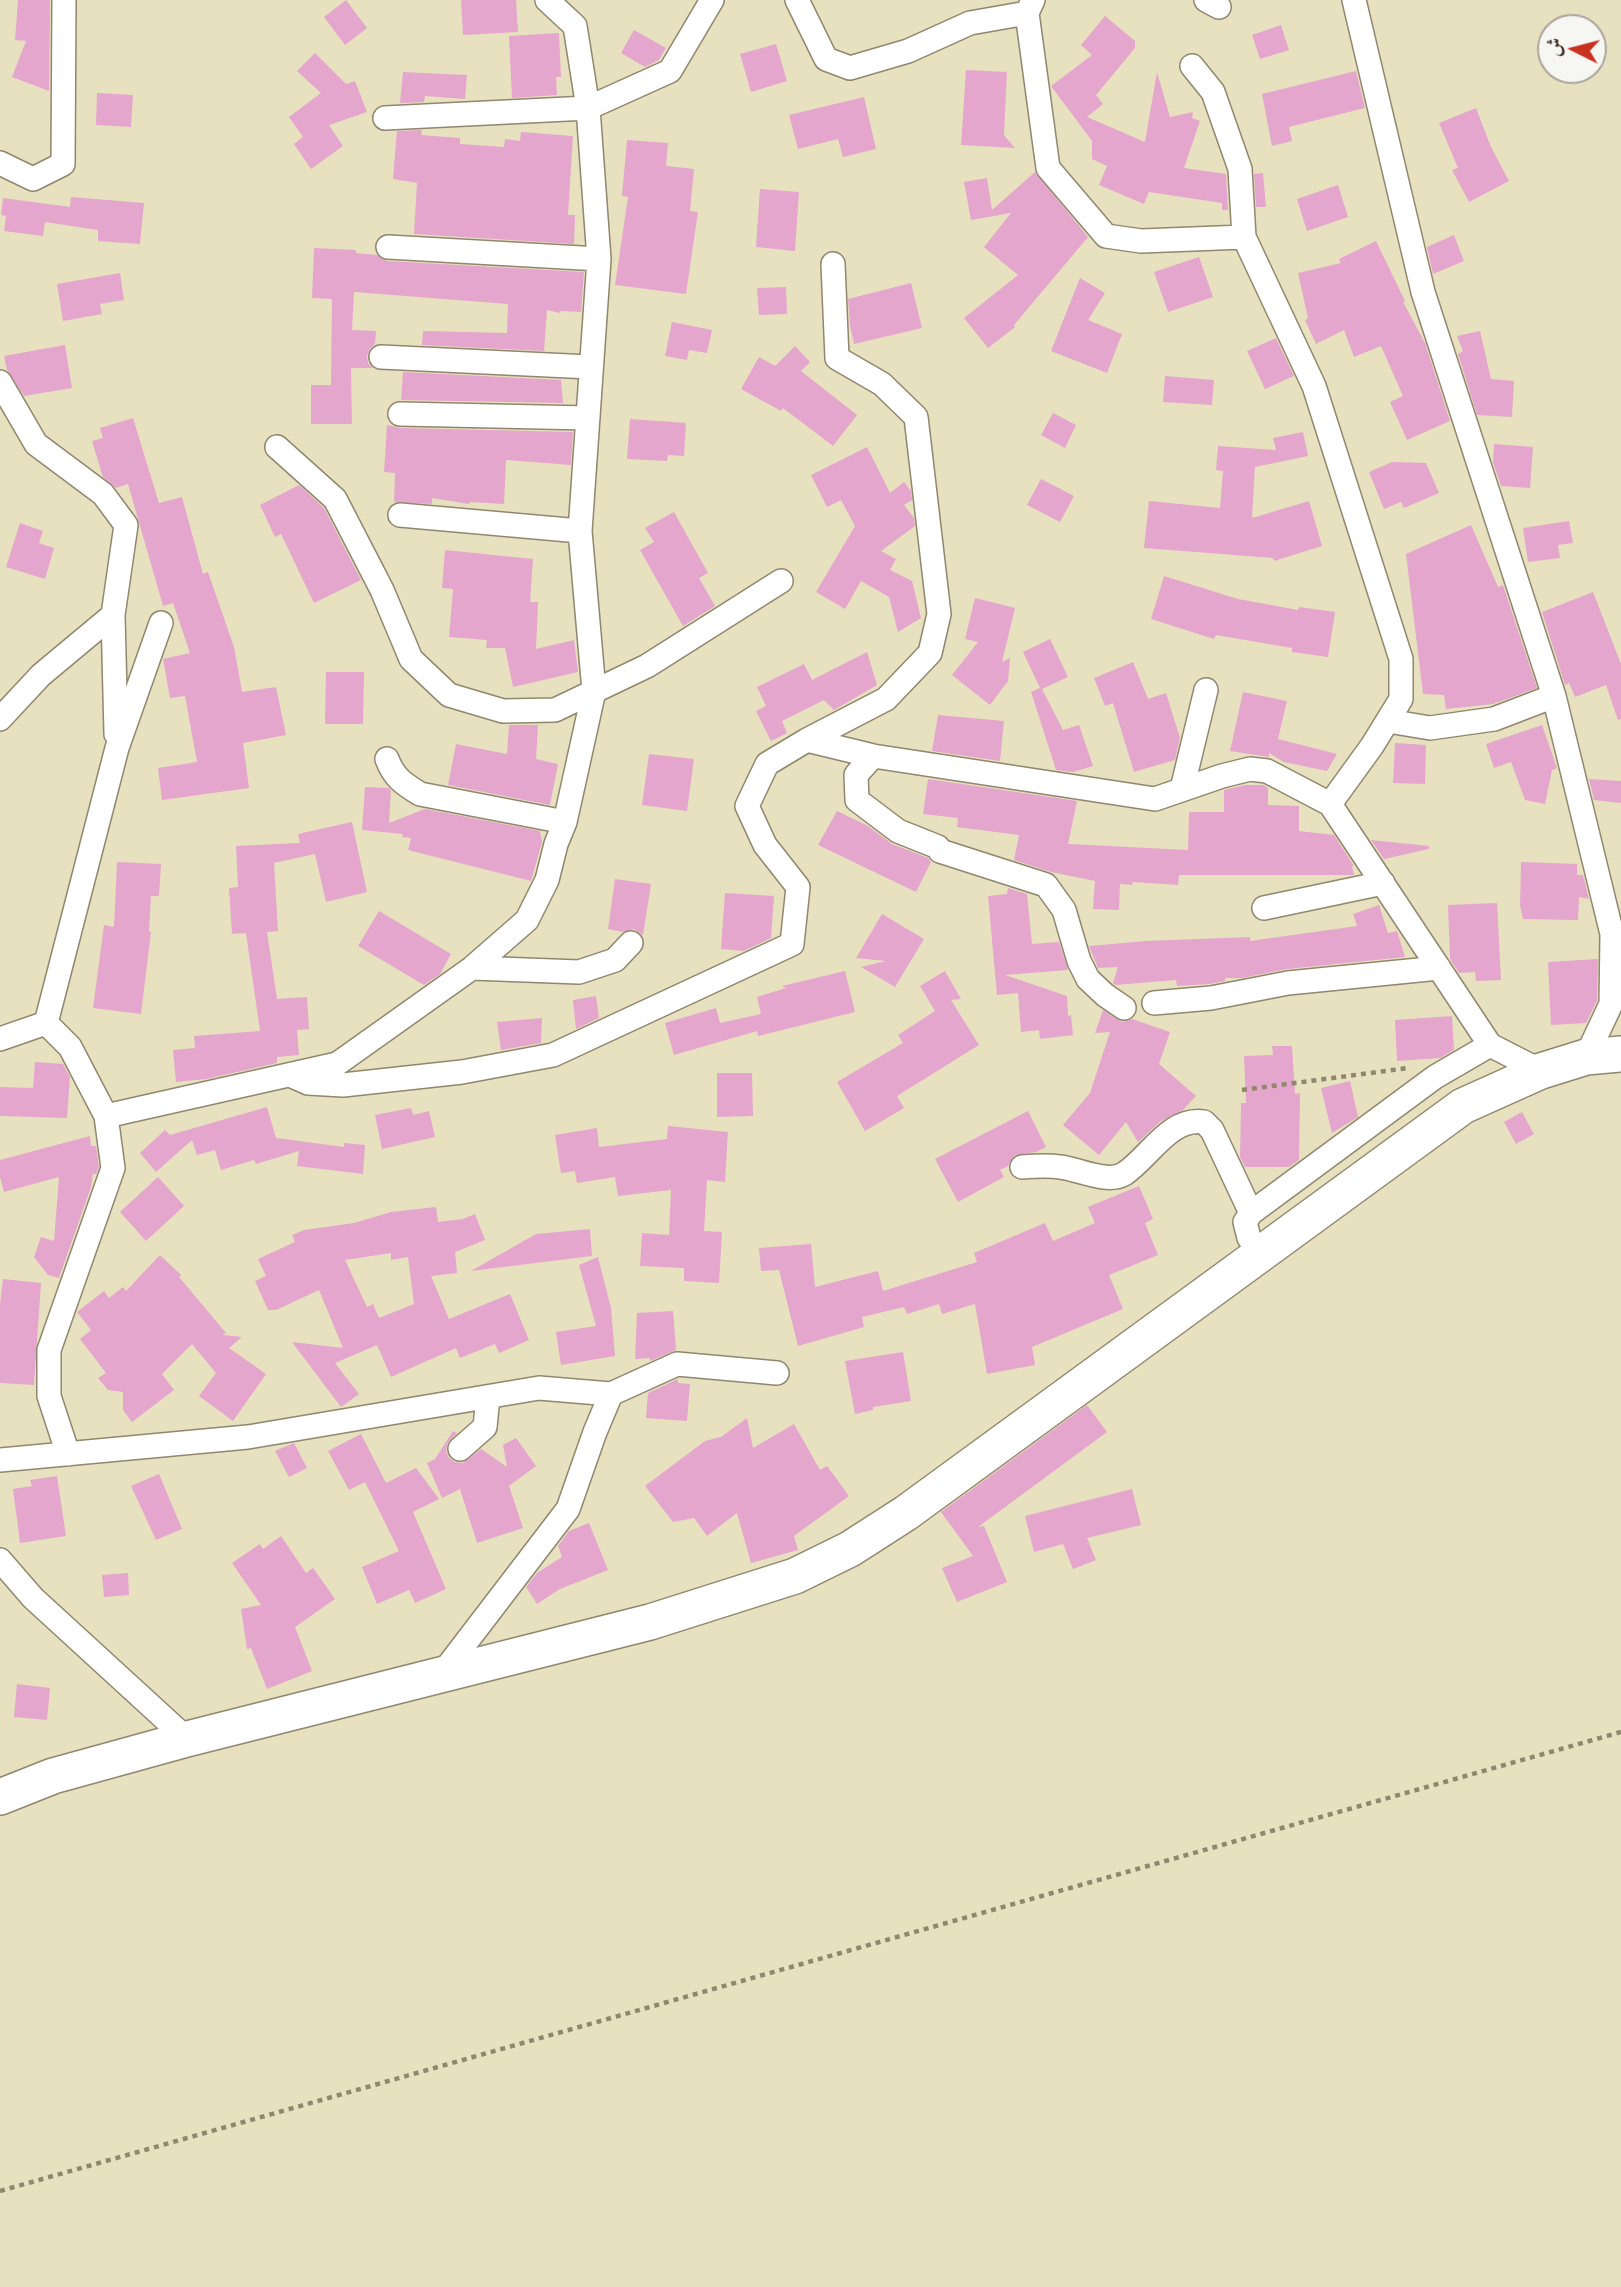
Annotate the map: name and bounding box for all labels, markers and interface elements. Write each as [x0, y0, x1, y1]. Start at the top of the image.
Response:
north arrow [1537, 14, 1607, 84]
text: ش [1538, 36, 1568, 58]

